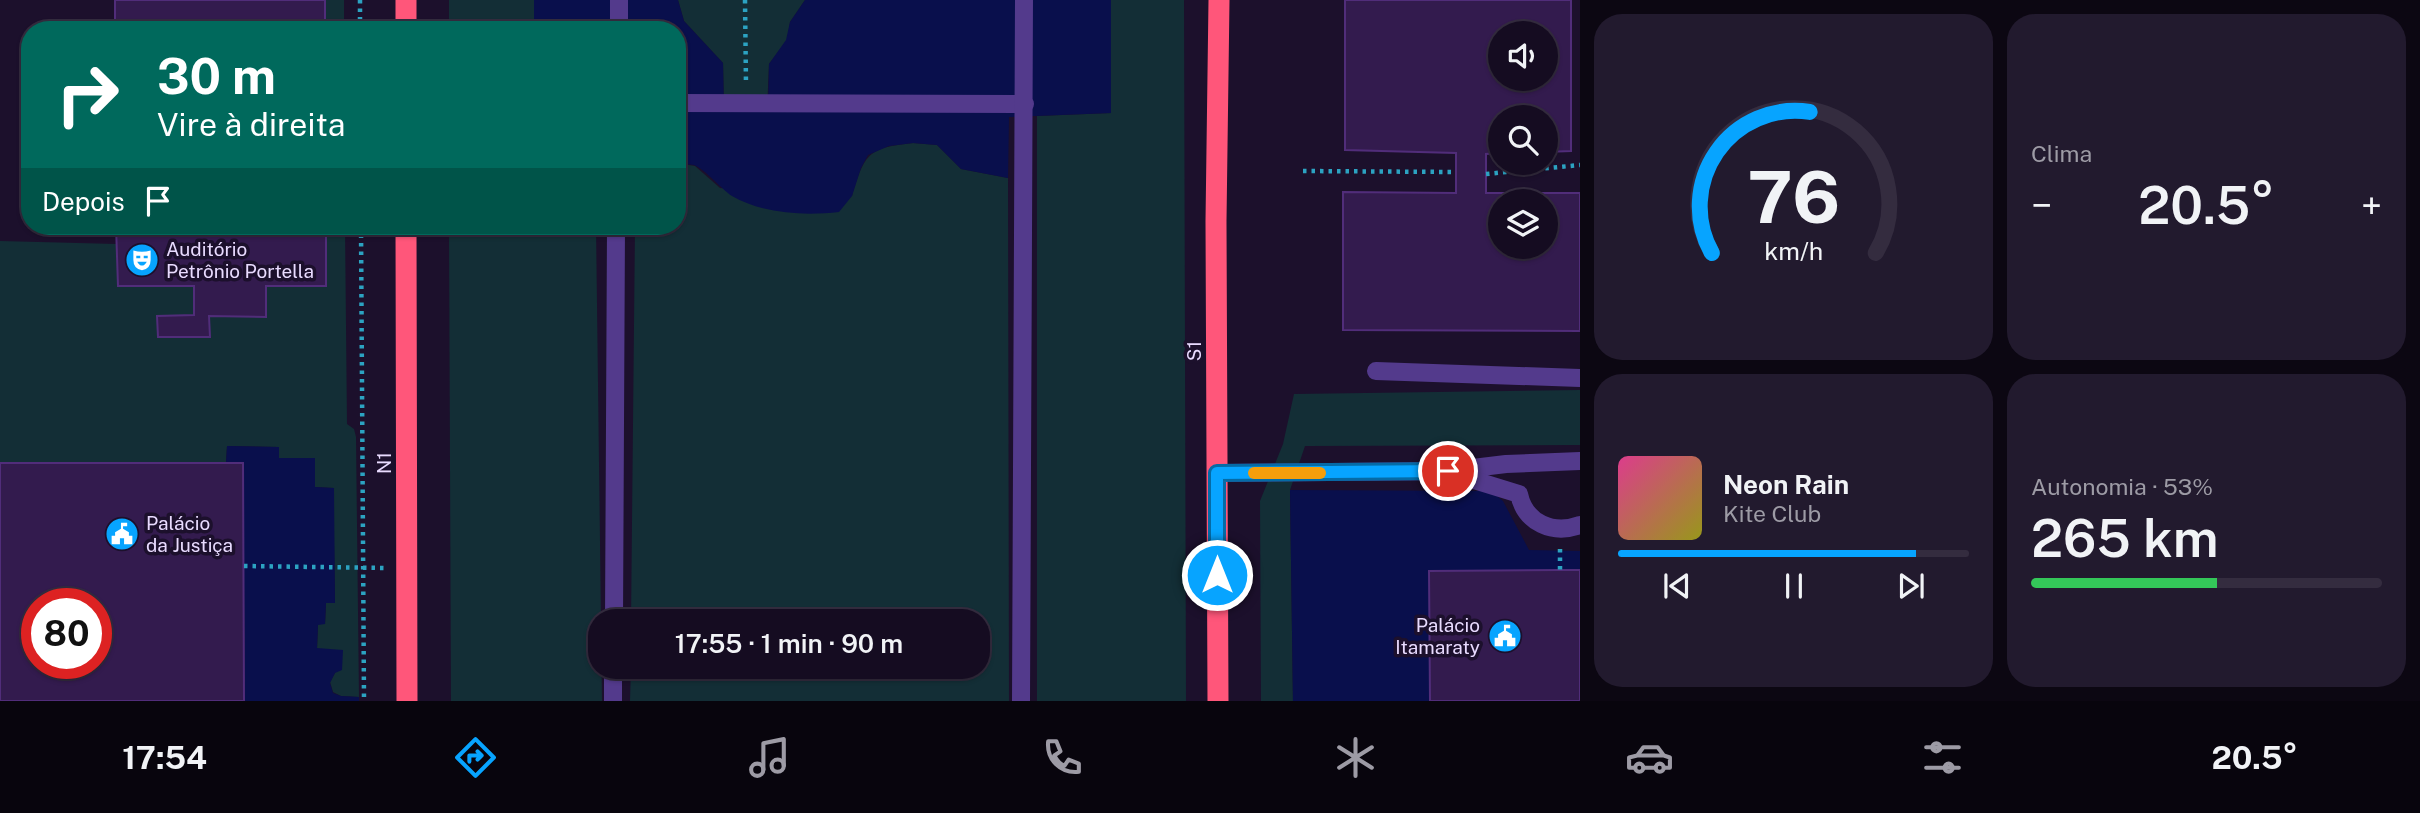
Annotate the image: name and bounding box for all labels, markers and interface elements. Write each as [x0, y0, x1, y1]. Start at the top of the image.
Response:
map controls [1488, 21, 1558, 259]
button: sound [1488, 21, 1558, 91]
text: 30 m [157, 47, 276, 105]
icon: right [42, 49, 133, 140]
button: search [1488, 105, 1558, 175]
text: Vire à direita [157, 106, 345, 143]
text: Clima [2031, 140, 2092, 167]
text: 76 [1747, 154, 1840, 239]
text: 20.5° [2138, 175, 2275, 236]
icon: arrive [139, 182, 177, 220]
text: − [2031, 183, 2052, 228]
text: + [2361, 183, 2382, 228]
text: Depois [42, 186, 125, 217]
button: layers [1488, 189, 1558, 259]
text: km/h [1764, 236, 1823, 266]
place label: Auditório Petrônio Portella [166, 238, 314, 282]
theatre icon: Auditório Petrônio Portella [123, 241, 161, 279]
street label: S1 [1183, 341, 1205, 361]
pin [1418, 441, 1478, 501]
street label: N1 [373, 452, 395, 474]
icon: arrive [1429, 452, 1467, 490]
text: Neon Rain [1723, 469, 1849, 500]
text: Autonomia · 53% [2031, 473, 2213, 500]
text: Kite Club [1723, 500, 1821, 527]
text: 265 km [2031, 508, 2219, 569]
place label: Palácio da Justiça [146, 512, 233, 556]
public building icon: Palácio da Justiça [103, 515, 141, 553]
position arrow [1180, 538, 1254, 612]
icon: previous [1658, 567, 1696, 605]
icon: pause [1775, 567, 1813, 605]
icon: next [1892, 567, 1930, 605]
speed limit sign: 80 [21, 588, 112, 679]
place label: Palácio Itamaraty [1395, 614, 1480, 658]
public building icon: Palácio Itamaraty [1486, 617, 1524, 655]
text: 17:55 · 1 min · 90 m [675, 628, 903, 659]
icon: directions [451, 733, 500, 782]
icon: music [745, 733, 794, 782]
icon: phone [1038, 733, 1087, 782]
icon: climate [1331, 733, 1380, 782]
icon: car [1625, 733, 1674, 782]
icon: filters [1918, 733, 1967, 782]
text: 17:54 [122, 739, 207, 776]
text: 20.5° [2211, 739, 2298, 776]

